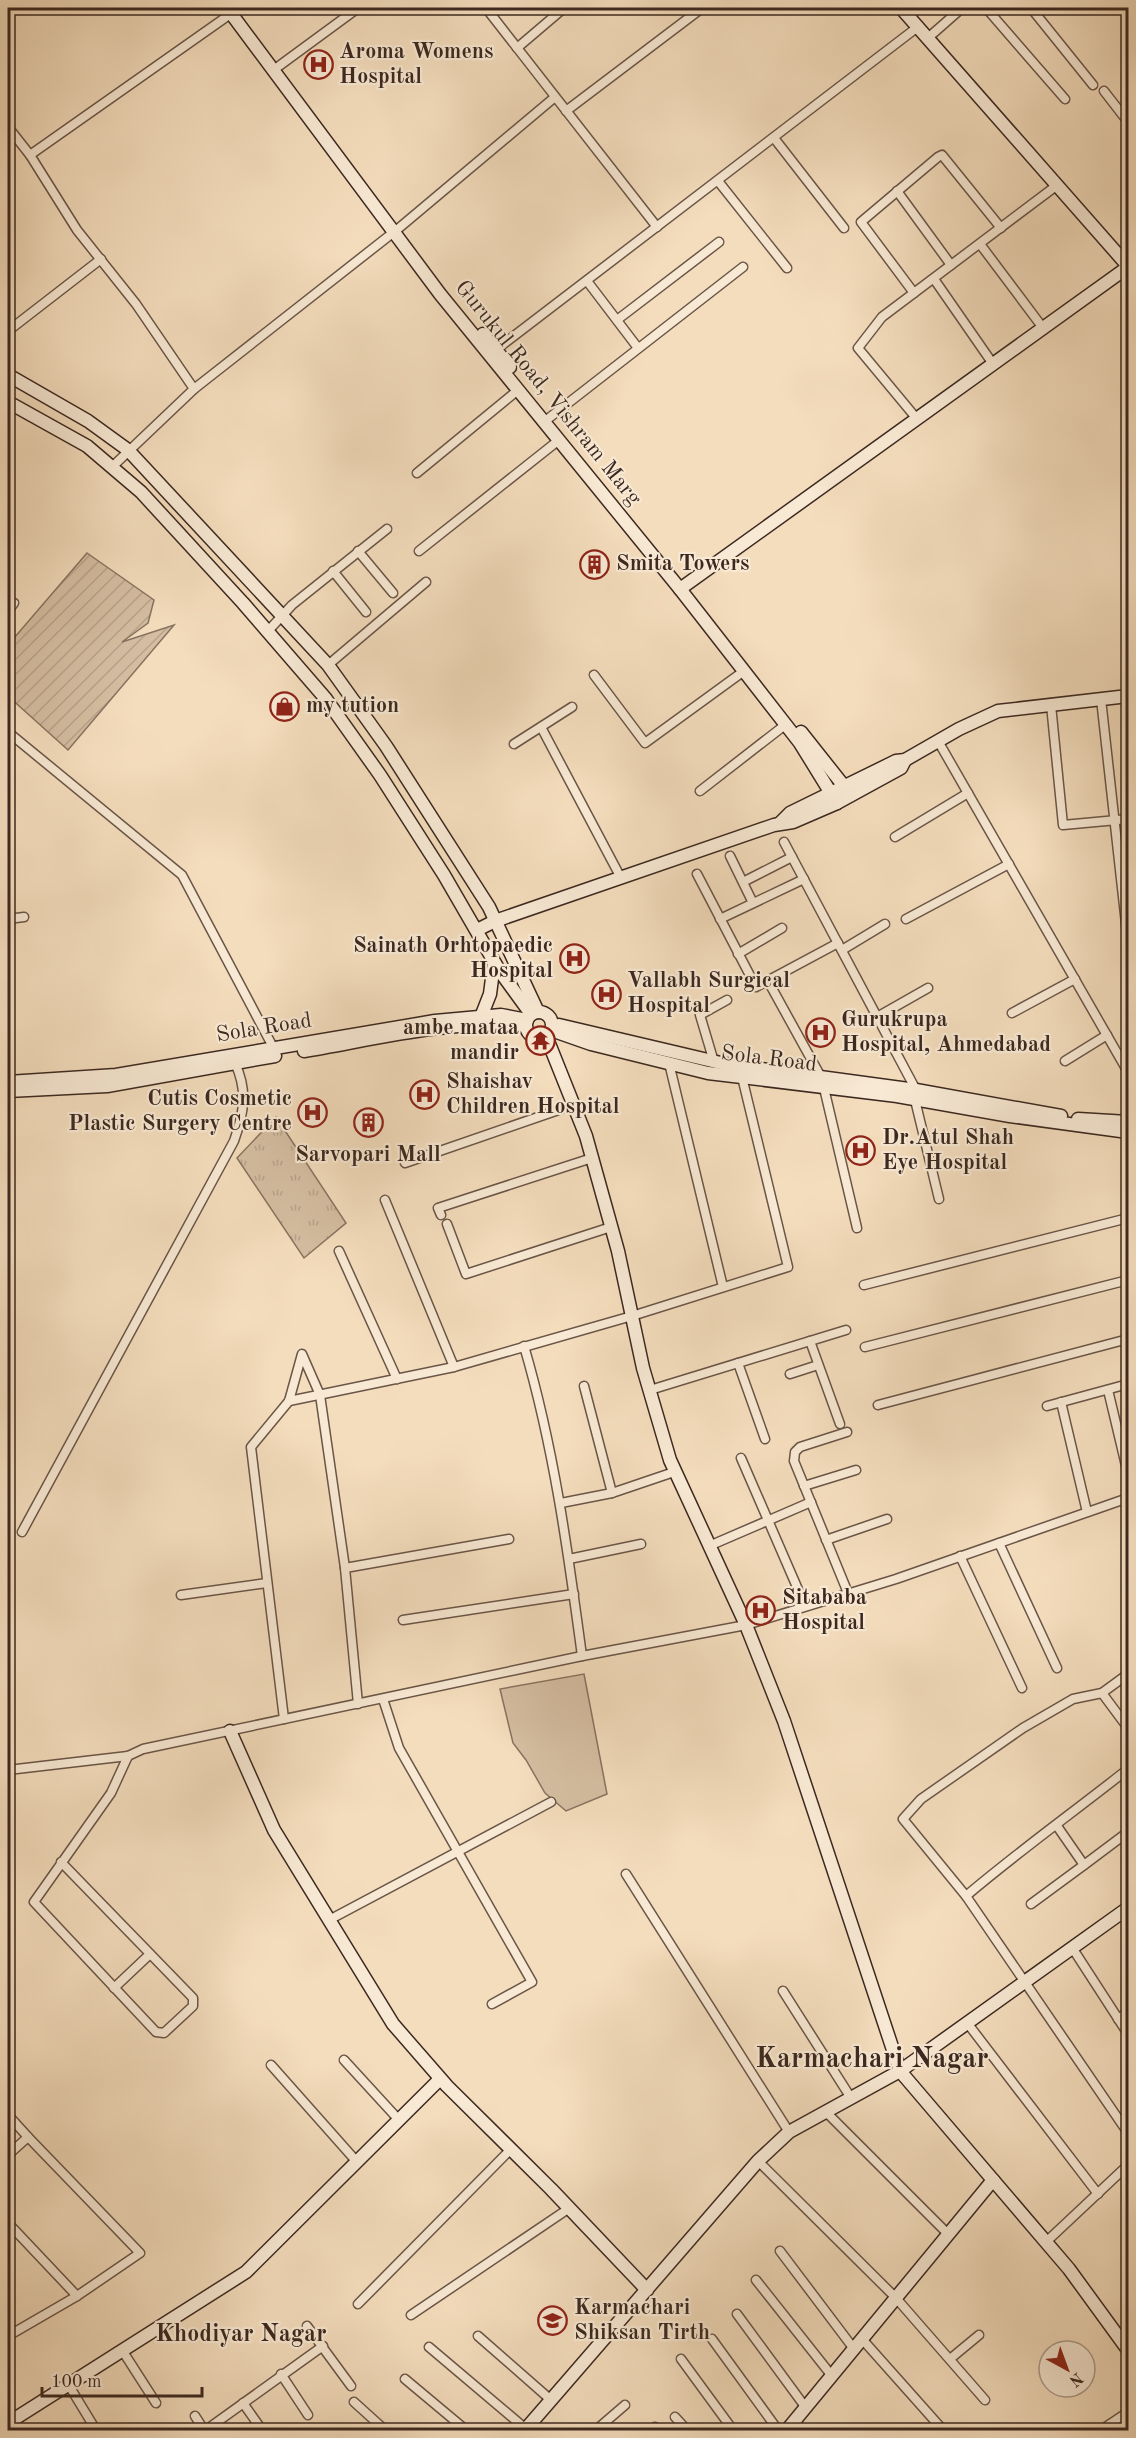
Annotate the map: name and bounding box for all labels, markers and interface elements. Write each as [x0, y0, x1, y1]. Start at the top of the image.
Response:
place label: Aroma Womens Hospital [339, 41, 494, 88]
hospital icon: Aroma Womens Hospital [302, 49, 334, 81]
street label: Gurukul Road, Vishram Marg [451, 276, 645, 510]
building icon: Smita Towers [579, 548, 611, 580]
place label: Smita Towers [616, 553, 749, 575]
shop icon: my tution [269, 690, 301, 722]
place label: my tution [306, 695, 399, 717]
place label: Sainath Orhtopaedic Hospital [353, 935, 553, 982]
hospital icon: Sainath Orhtopaedic Hospital [558, 943, 590, 975]
place label: Vallabh Surgical Hospital [627, 970, 790, 1017]
hospital icon: Vallabh Surgical Hospital [590, 978, 622, 1010]
place label: Gurukrupa Hospital, Ahmedabad [841, 1009, 1051, 1056]
street label: Sola Road [215, 1010, 313, 1046]
place label: ambe mataa mandir [403, 1017, 519, 1064]
hospital icon: Gurukrupa Hospital, Ahmedabad [804, 1017, 836, 1049]
temple icon: ambe mataa mandir [524, 1025, 556, 1057]
street label: Sola Road [720, 1042, 818, 1076]
place label: Shaishav Children Hospital [446, 1071, 620, 1118]
hospital icon: Shaishav Children Hospital [409, 1079, 441, 1111]
place label: Cutis Cosmetic Plastic Surgery Centre [68, 1088, 292, 1135]
hospital icon: Cutis Cosmetic Plastic Surgery Centre [297, 1096, 329, 1128]
building icon: Sarvopari Mall [352, 1107, 384, 1139]
place label: Dr.Atul Shah Eye Hospital [882, 1127, 1014, 1174]
hospital icon: Dr.Atul Shah Eye Hospital [845, 1135, 877, 1167]
place label: Sarvopari Mall [295, 1144, 441, 1166]
place label: Sitababa Hospital [782, 1587, 867, 1634]
hospital icon: Sitababa Hospital [745, 1595, 777, 1627]
district label: Karmachari Nagar [755, 2046, 989, 2074]
place label: Karmachari Shiksan Tirth [574, 2297, 710, 2344]
school or university icon: Karmachari Shiksan Tirth [537, 2305, 569, 2337]
district label: Khodiyar Nagar [155, 2323, 327, 2347]
north arrow [1037, 2339, 1097, 2399]
scale bar [42, 2360, 202, 2398]
text: N [1065, 2369, 1085, 2389]
text: 100 m [51, 2373, 102, 2391]

